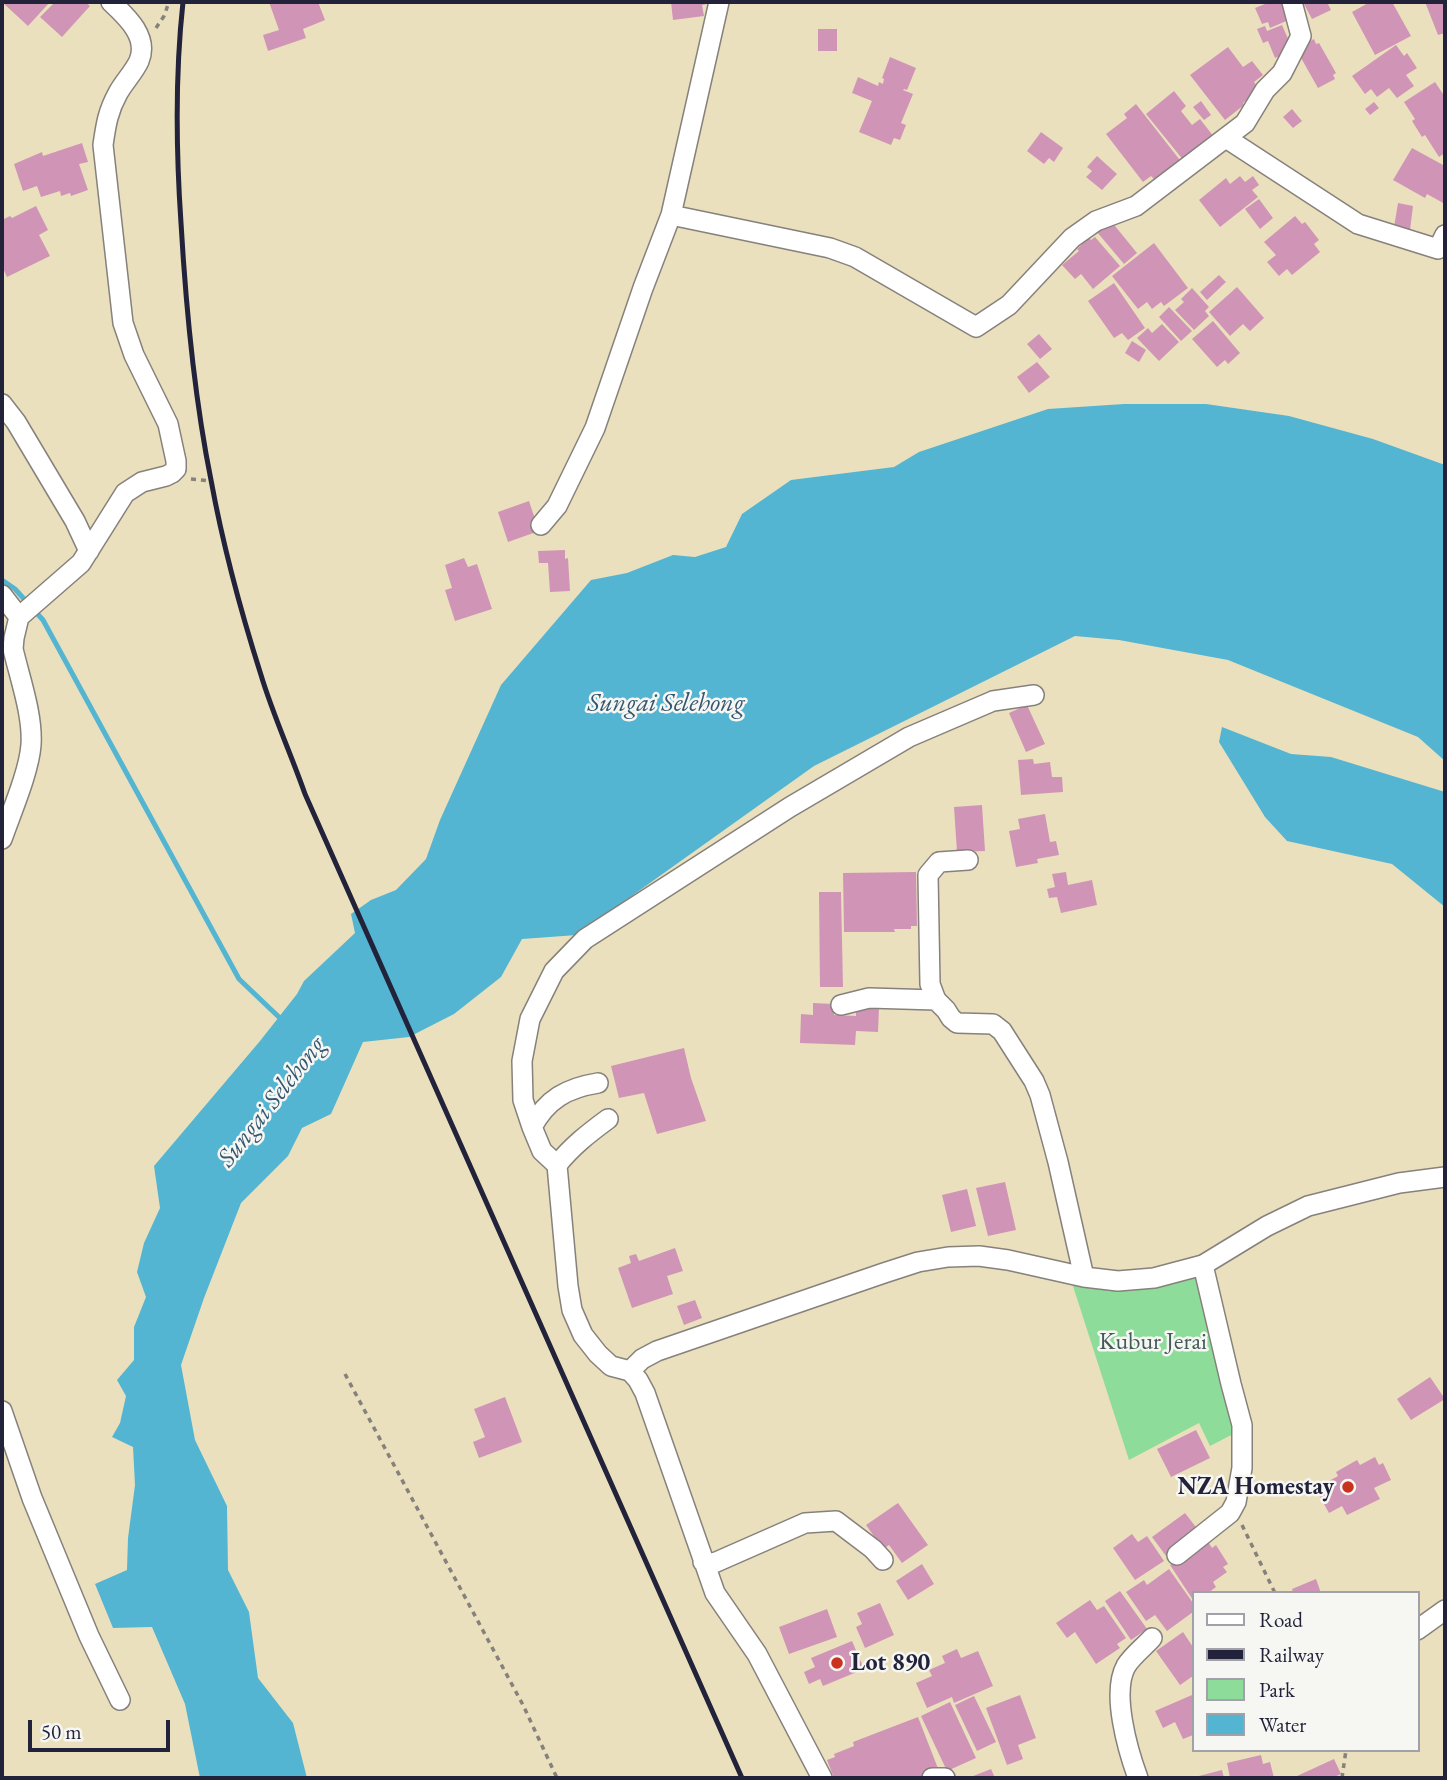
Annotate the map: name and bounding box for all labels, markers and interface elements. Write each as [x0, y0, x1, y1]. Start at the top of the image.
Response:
water label: Sungai Selehong [587, 688, 745, 720]
water label: Sungai Selehong [211, 1030, 333, 1174]
park label: Kubur Jerai [1099, 1328, 1207, 1356]
place label: NZA Homestay [1178, 1473, 1334, 1501]
marker: NZA Homestay [1340, 1479, 1356, 1495]
legend [1192, 1591, 1419, 1752]
text: Road [1259, 1606, 1303, 1633]
text: Railway [1259, 1641, 1324, 1668]
place label: Lot 890 [851, 1649, 930, 1677]
marker: Lot 890 [829, 1655, 845, 1671]
text: Park [1259, 1676, 1295, 1703]
scale bar [32, 1706, 173, 1750]
text: Water [1259, 1711, 1306, 1738]
text: 50 m [41, 1718, 82, 1745]

